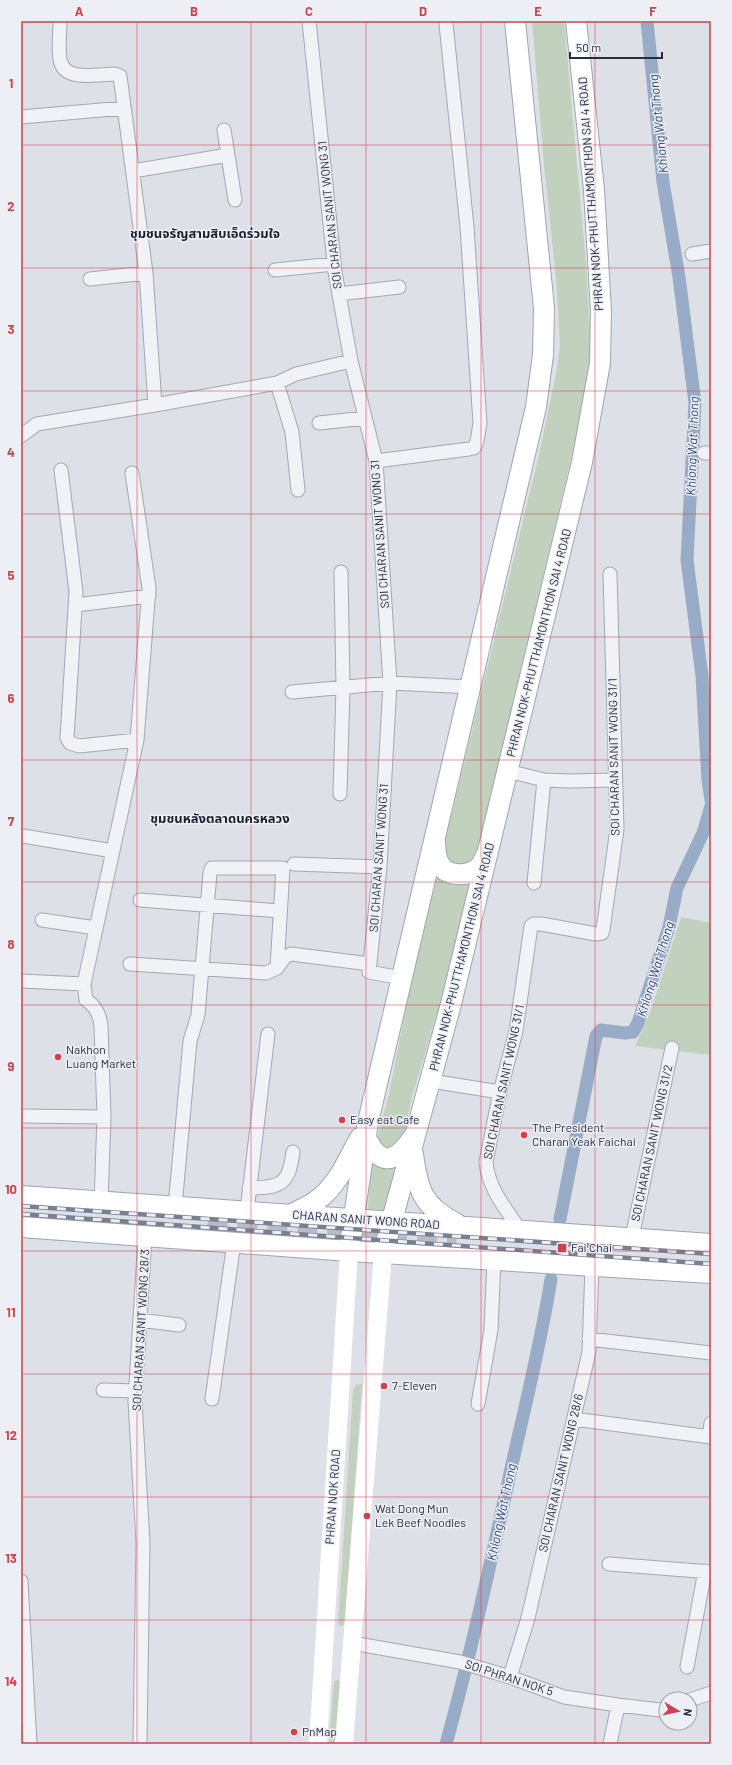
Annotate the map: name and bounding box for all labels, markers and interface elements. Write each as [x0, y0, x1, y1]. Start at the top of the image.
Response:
text: A [75, 3, 84, 19]
text: B [190, 3, 198, 19]
text: C [305, 3, 313, 19]
text: D [419, 3, 427, 19]
text: E [534, 3, 542, 19]
text: F [649, 3, 657, 19]
scale bar [570, 34, 662, 60]
text: 50 m [576, 40, 601, 54]
water label: Khlong Wat Thong [645, 74, 671, 174]
text: 1 [9, 75, 13, 91]
street label: PHRAN NOK-PHUTTHAMONTHON SAI 4 ROAD [575, 77, 605, 312]
street label: SOI CHARAN SANIT WONG 31 [314, 140, 344, 290]
text: 2 [7, 198, 15, 214]
district label: ชุมชนจรัญสามสิบเอ็ดร่วมใจ [130, 225, 280, 241]
text: 3 [7, 321, 15, 337]
water label: Khlong Wat Thong [682, 396, 702, 496]
text: 4 [7, 444, 15, 460]
street label: SOI CHARAN SANIT WONG 31 [367, 459, 391, 609]
street label: PHRAN NOK-PHUTTHAMONTHON SAI 4 ROAD [503, 527, 573, 758]
text: 5 [7, 567, 15, 583]
street label: SOI CHARAN SANIT WONG 31/1 [605, 678, 621, 836]
text: 6 [8, 690, 15, 706]
street label: SOI CHARAN SANIT WONG 31 [366, 783, 390, 933]
district label: ชุมชนหลังตลาดนครหลวง [150, 810, 290, 826]
text: 7 [8, 813, 15, 829]
street label: PHRAN NOK-PHUTTHAMONTHON SAI 4 ROAD [426, 841, 496, 1072]
water label: Khlong Wat Thong [633, 919, 677, 1019]
text: 8 [7, 936, 15, 952]
street label: SOI CHARAN SANIT WONG 31/1 [480, 1003, 526, 1160]
place label: Nakhon Luang Market [66, 1042, 136, 1070]
marker: Nakhon Luang Market [53, 1052, 63, 1062]
text: 9 [8, 1058, 15, 1074]
street label: SOI CHARAN SANIT WONG 31/2 [628, 1063, 674, 1222]
place label: Easy eat Cafe [350, 1112, 419, 1126]
marker: Easy eat Cafe [337, 1115, 347, 1125]
place label: The President Charan Yeak Faichai [532, 1120, 636, 1148]
marker: The President Charan Yeak Faichai [519, 1130, 529, 1140]
text: 10 [5, 1181, 17, 1197]
street label: CHARAN SANIT WONG ROAD [292, 1207, 440, 1231]
place label: Fai Chai [571, 1240, 612, 1254]
marker: Fai Chai [556, 1242, 568, 1254]
street label: SOI CHARAN SANIT WONG 28/3 [129, 1249, 151, 1411]
text: 11 [6, 1304, 16, 1320]
place label: 7-Eleven [392, 1378, 437, 1392]
marker: 7-Eleven [379, 1381, 389, 1391]
street label: SOI CHARAN SANIT WONG 28/6 [535, 1392, 585, 1553]
text: 12 [5, 1427, 17, 1443]
street label: PHRAN NOK ROAD [322, 1449, 342, 1545]
water label: Khlong Wat Thong [483, 1462, 519, 1562]
place label: Wat Dong Mun Lek Beef Noodles [375, 1501, 466, 1529]
marker: Wat Dong Mun Lek Beef Noodles [362, 1511, 372, 1521]
text: 13 [5, 1550, 17, 1566]
street label: SOI PHRAN NOK 5 [463, 1656, 555, 1698]
text: 14 [5, 1673, 17, 1689]
north arrow [658, 1691, 698, 1731]
text: N [681, 1708, 695, 1717]
place label: PnMap [302, 1724, 337, 1738]
marker: PnMap [289, 1727, 299, 1737]

